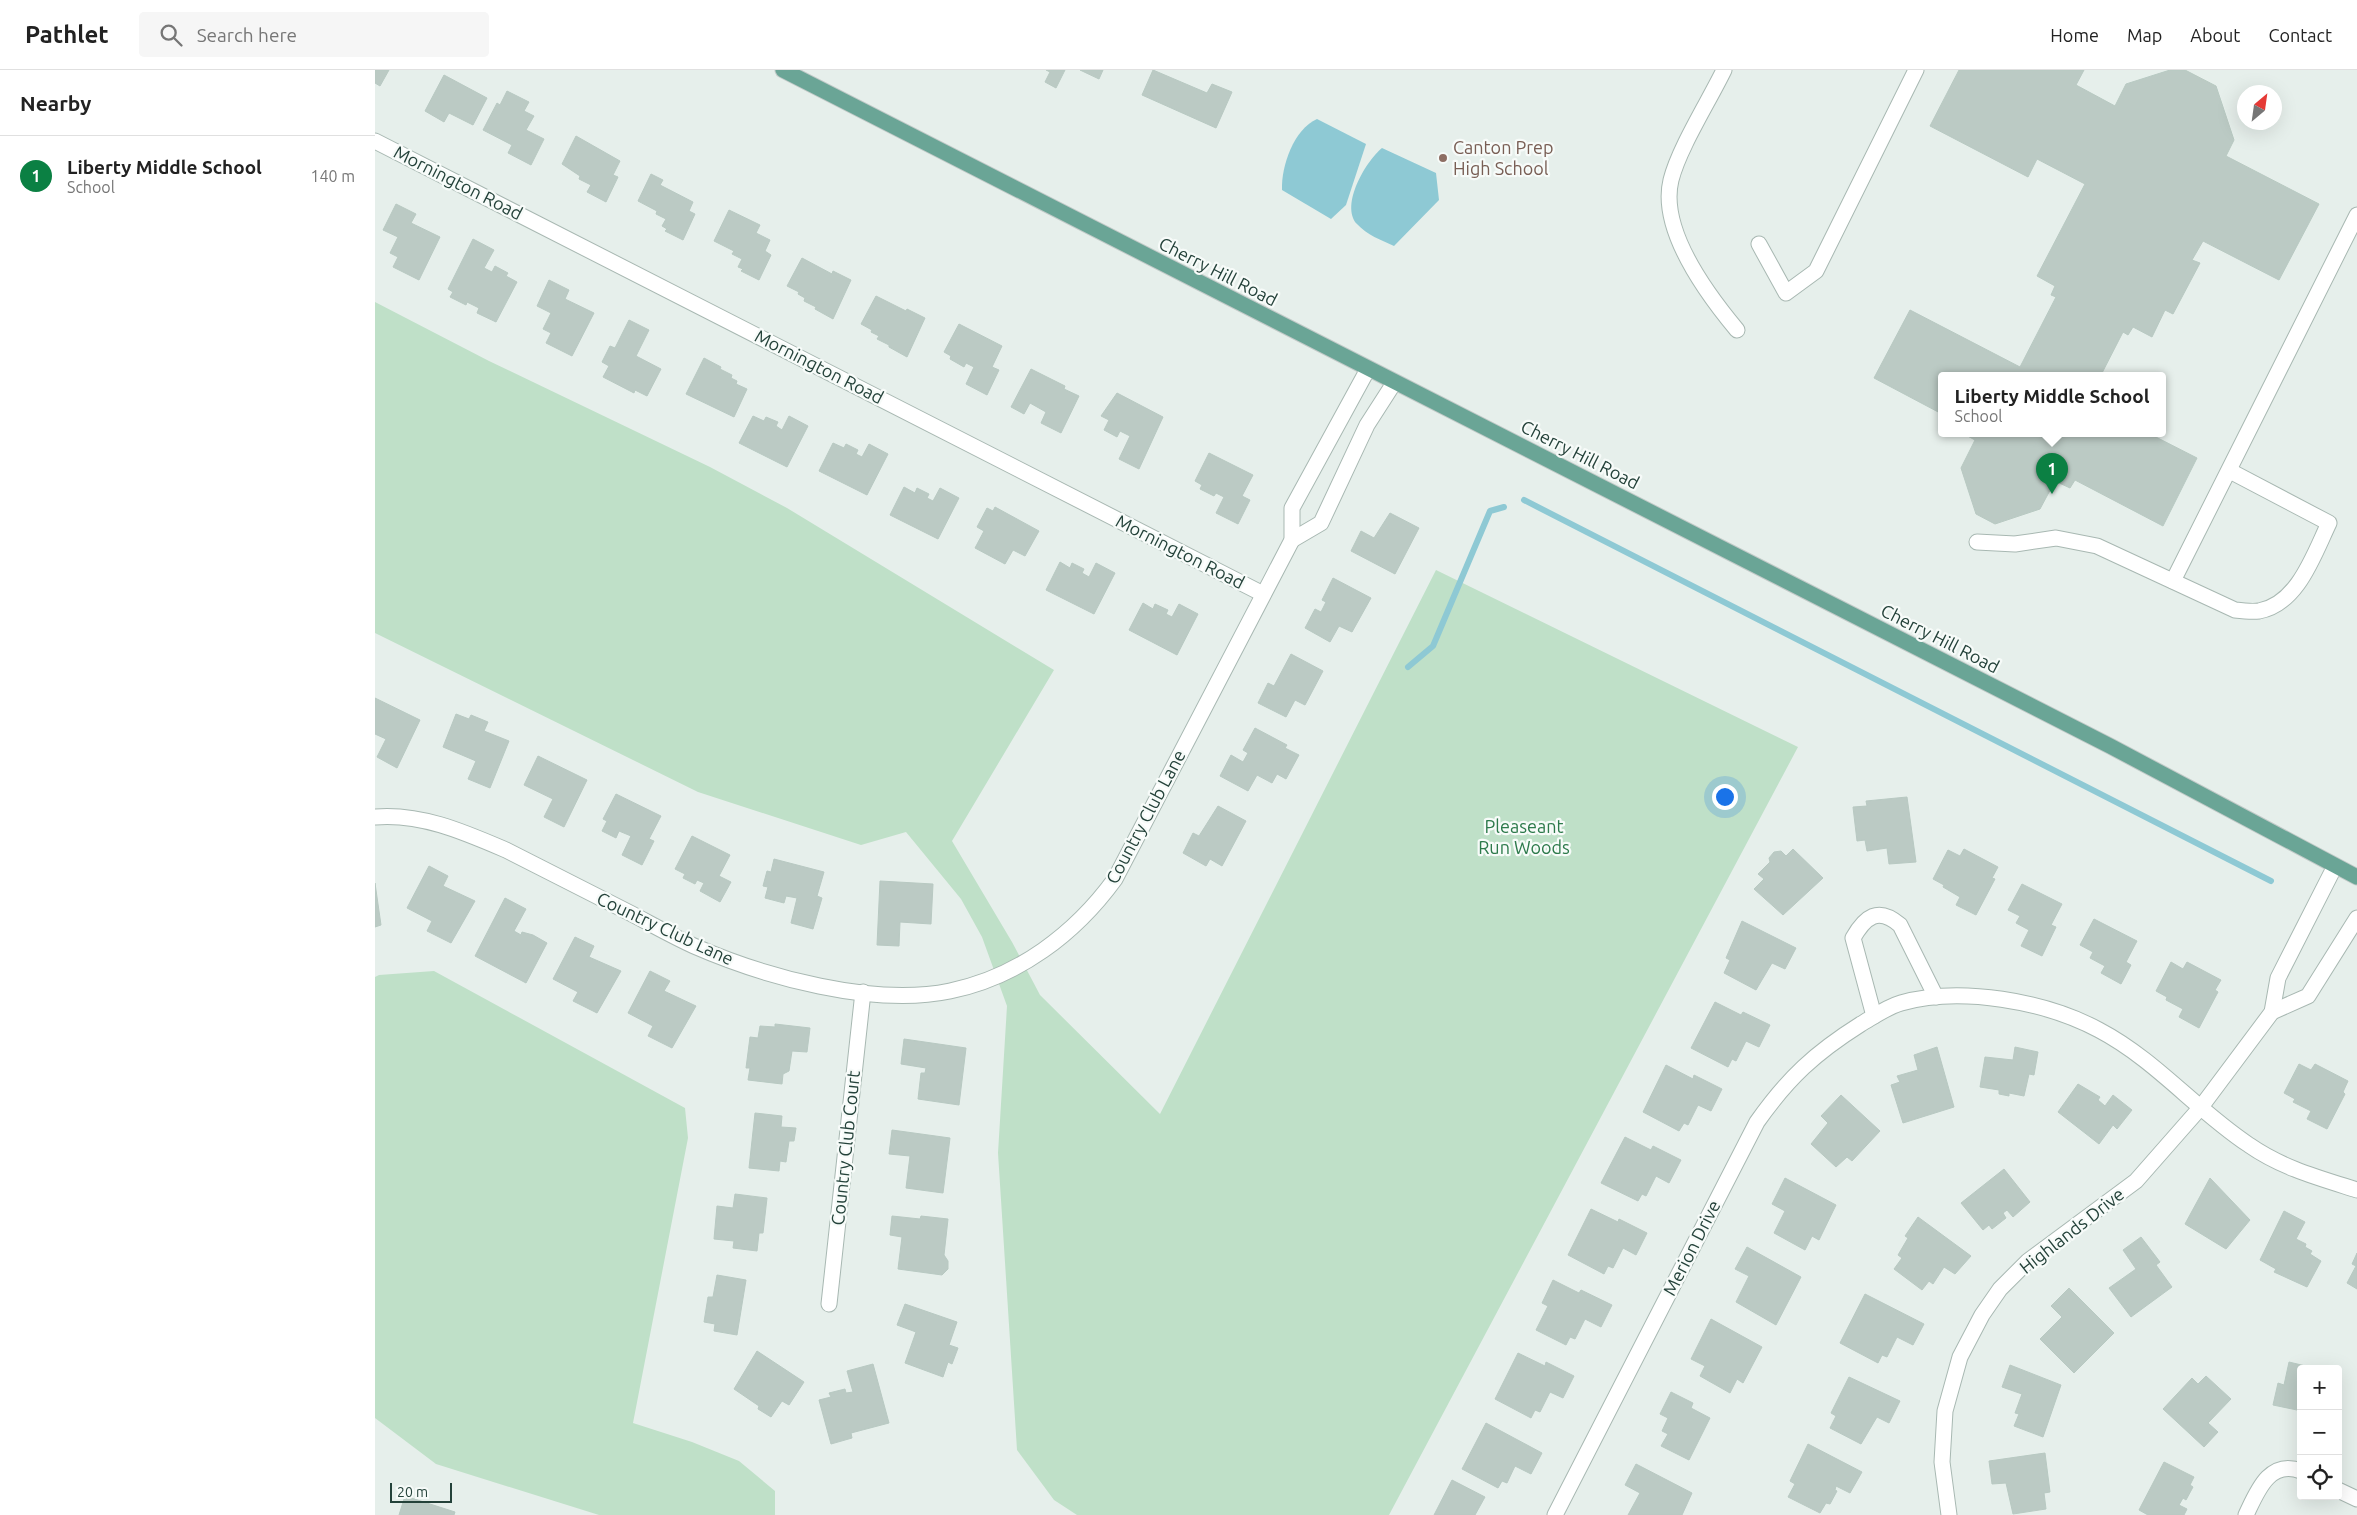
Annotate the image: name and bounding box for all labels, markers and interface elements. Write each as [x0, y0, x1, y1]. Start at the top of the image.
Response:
search box [139, 12, 489, 57]
text: Pathlet [25, 21, 109, 48]
icon: search [157, 21, 185, 49]
text: Search here [197, 24, 297, 46]
text: Home [2050, 25, 2099, 45]
text: Map [2127, 25, 2162, 45]
text: About [2190, 25, 2240, 45]
text: Contact [2268, 25, 2332, 45]
north arrow [2237, 85, 2282, 130]
text: Nearby [20, 91, 91, 115]
place label: Canton Prep High School [1453, 137, 1554, 178]
street label: Mornington Road [391, 141, 526, 223]
marker: Canton Prep High School [1437, 152, 1449, 164]
text: Liberty Middle School [67, 156, 262, 178]
text: 1 [31, 167, 41, 185]
text: 140 m [310, 167, 355, 185]
text: School [67, 178, 115, 196]
street label: Cherry Hill Road [1156, 233, 1281, 310]
street label: Mornington Road [752, 325, 887, 407]
popup [1938, 372, 2166, 437]
text: Liberty Middle School [1955, 385, 2149, 407]
text: School [1955, 407, 2002, 425]
street label: Cherry Hill Road [1518, 416, 1643, 493]
pin: 1 [2036, 453, 2068, 494]
street label: Mornington Road [1113, 510, 1248, 592]
street label: Cherry Hill Road [1878, 600, 2003, 677]
street label: Country Club Lane [1101, 746, 1189, 887]
your location [1712, 784, 1738, 810]
park label: Pleaseant Run Woods [1478, 816, 1570, 857]
street label: Country Club Lane [594, 888, 737, 969]
street label: Country Club Court [827, 1069, 863, 1226]
street label: Highlands Drive [2015, 1183, 2128, 1277]
street label: Merion Drive [1659, 1197, 1724, 1299]
map controls [2297, 1365, 2342, 1500]
button: + [2297, 1365, 2342, 1410]
button: − [2297, 1410, 2342, 1455]
button: locate [2297, 1455, 2342, 1500]
scale bar [390, 1480, 453, 1503]
text: 20 m [397, 1484, 428, 1500]

